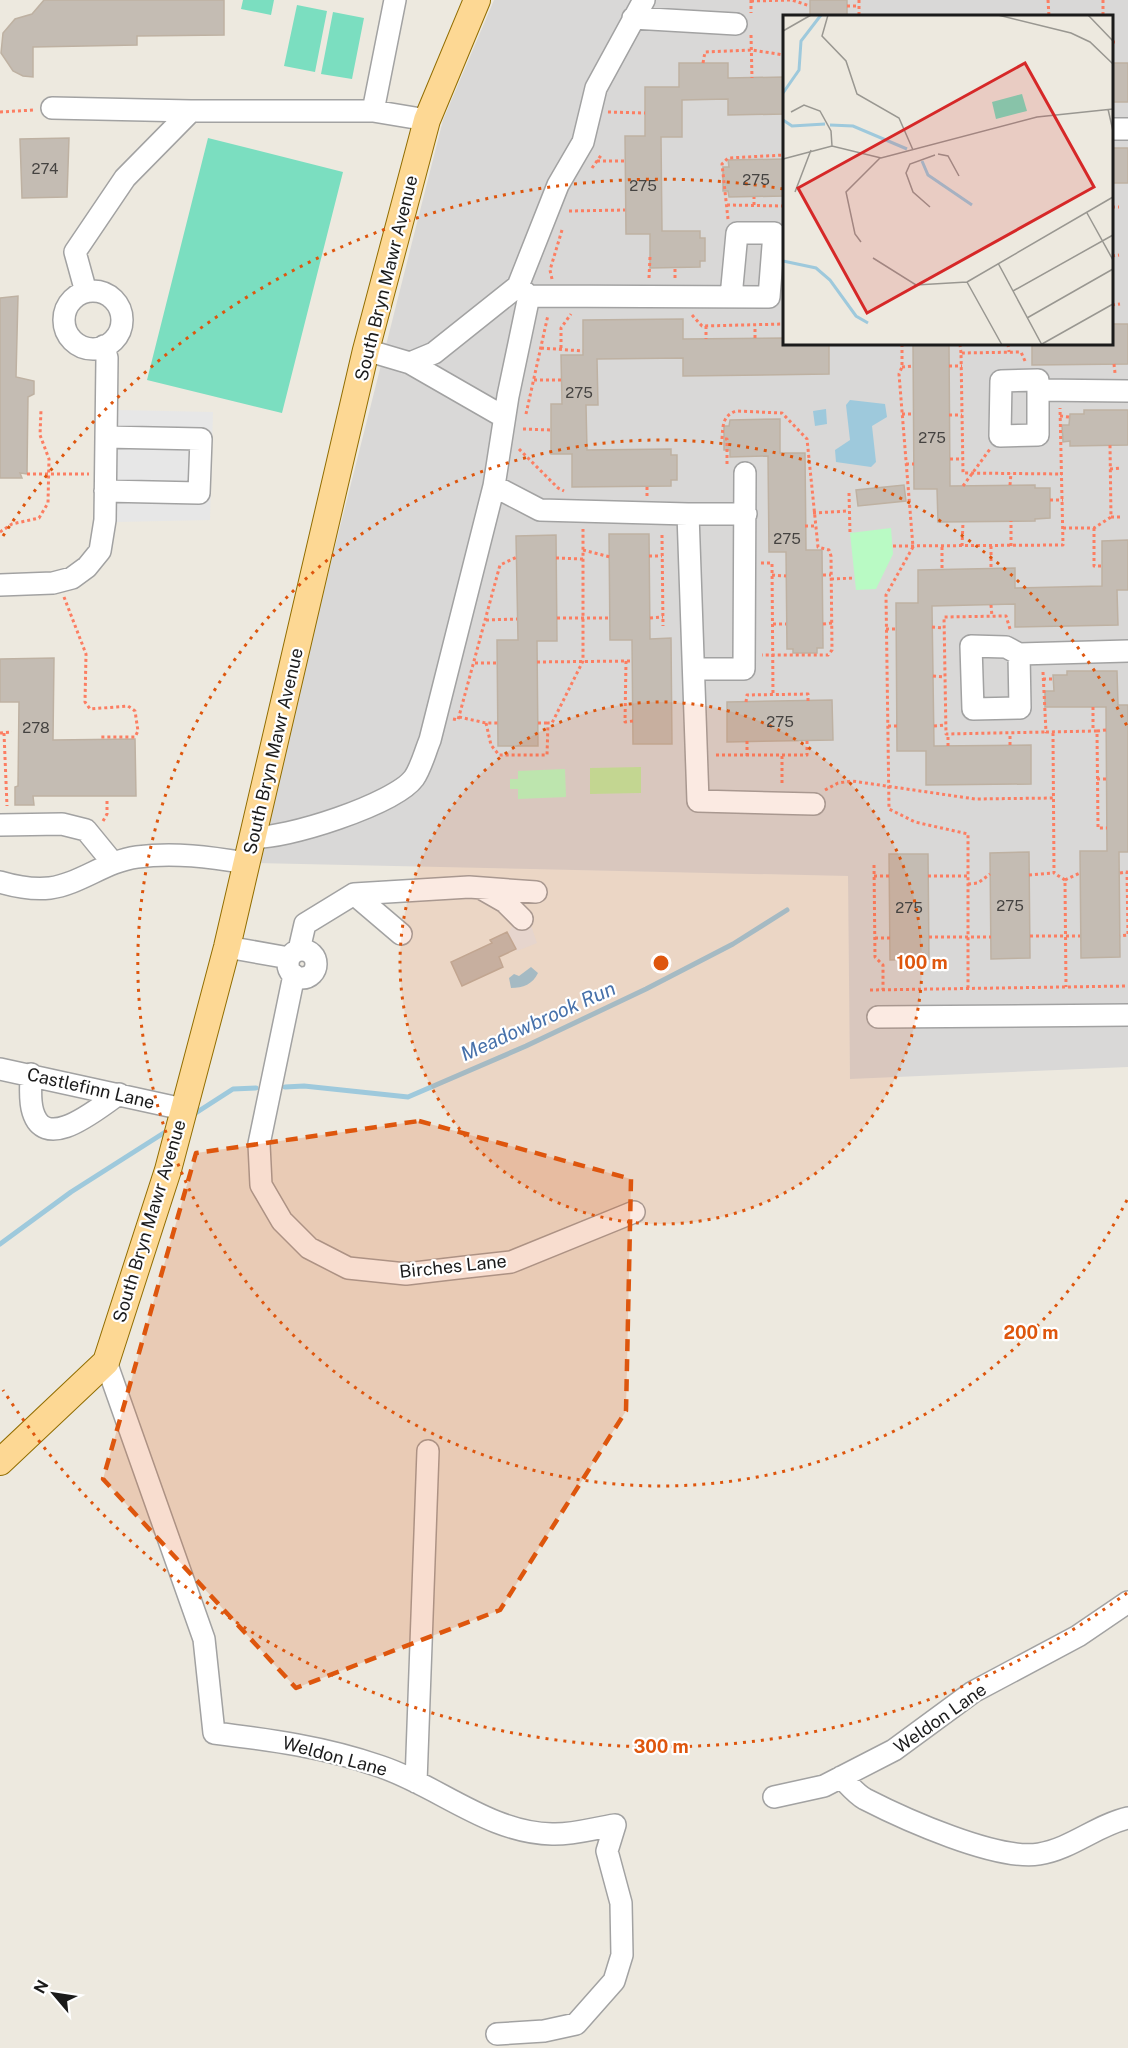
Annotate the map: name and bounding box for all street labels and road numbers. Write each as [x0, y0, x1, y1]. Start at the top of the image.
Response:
street label: South Bryn Mawr Avenue [350, 173, 422, 383]
street label: South Bryn Mawr Avenue [239, 646, 307, 856]
street label: Castlefinn Lane [25, 1063, 157, 1113]
street label: South Bryn Mawr Avenue [108, 1117, 190, 1325]
street label: Birches Lane [398, 1250, 508, 1282]
street label: Weldon Lane [890, 1678, 990, 1758]
street label: Weldon Lane [280, 1732, 390, 1780]

